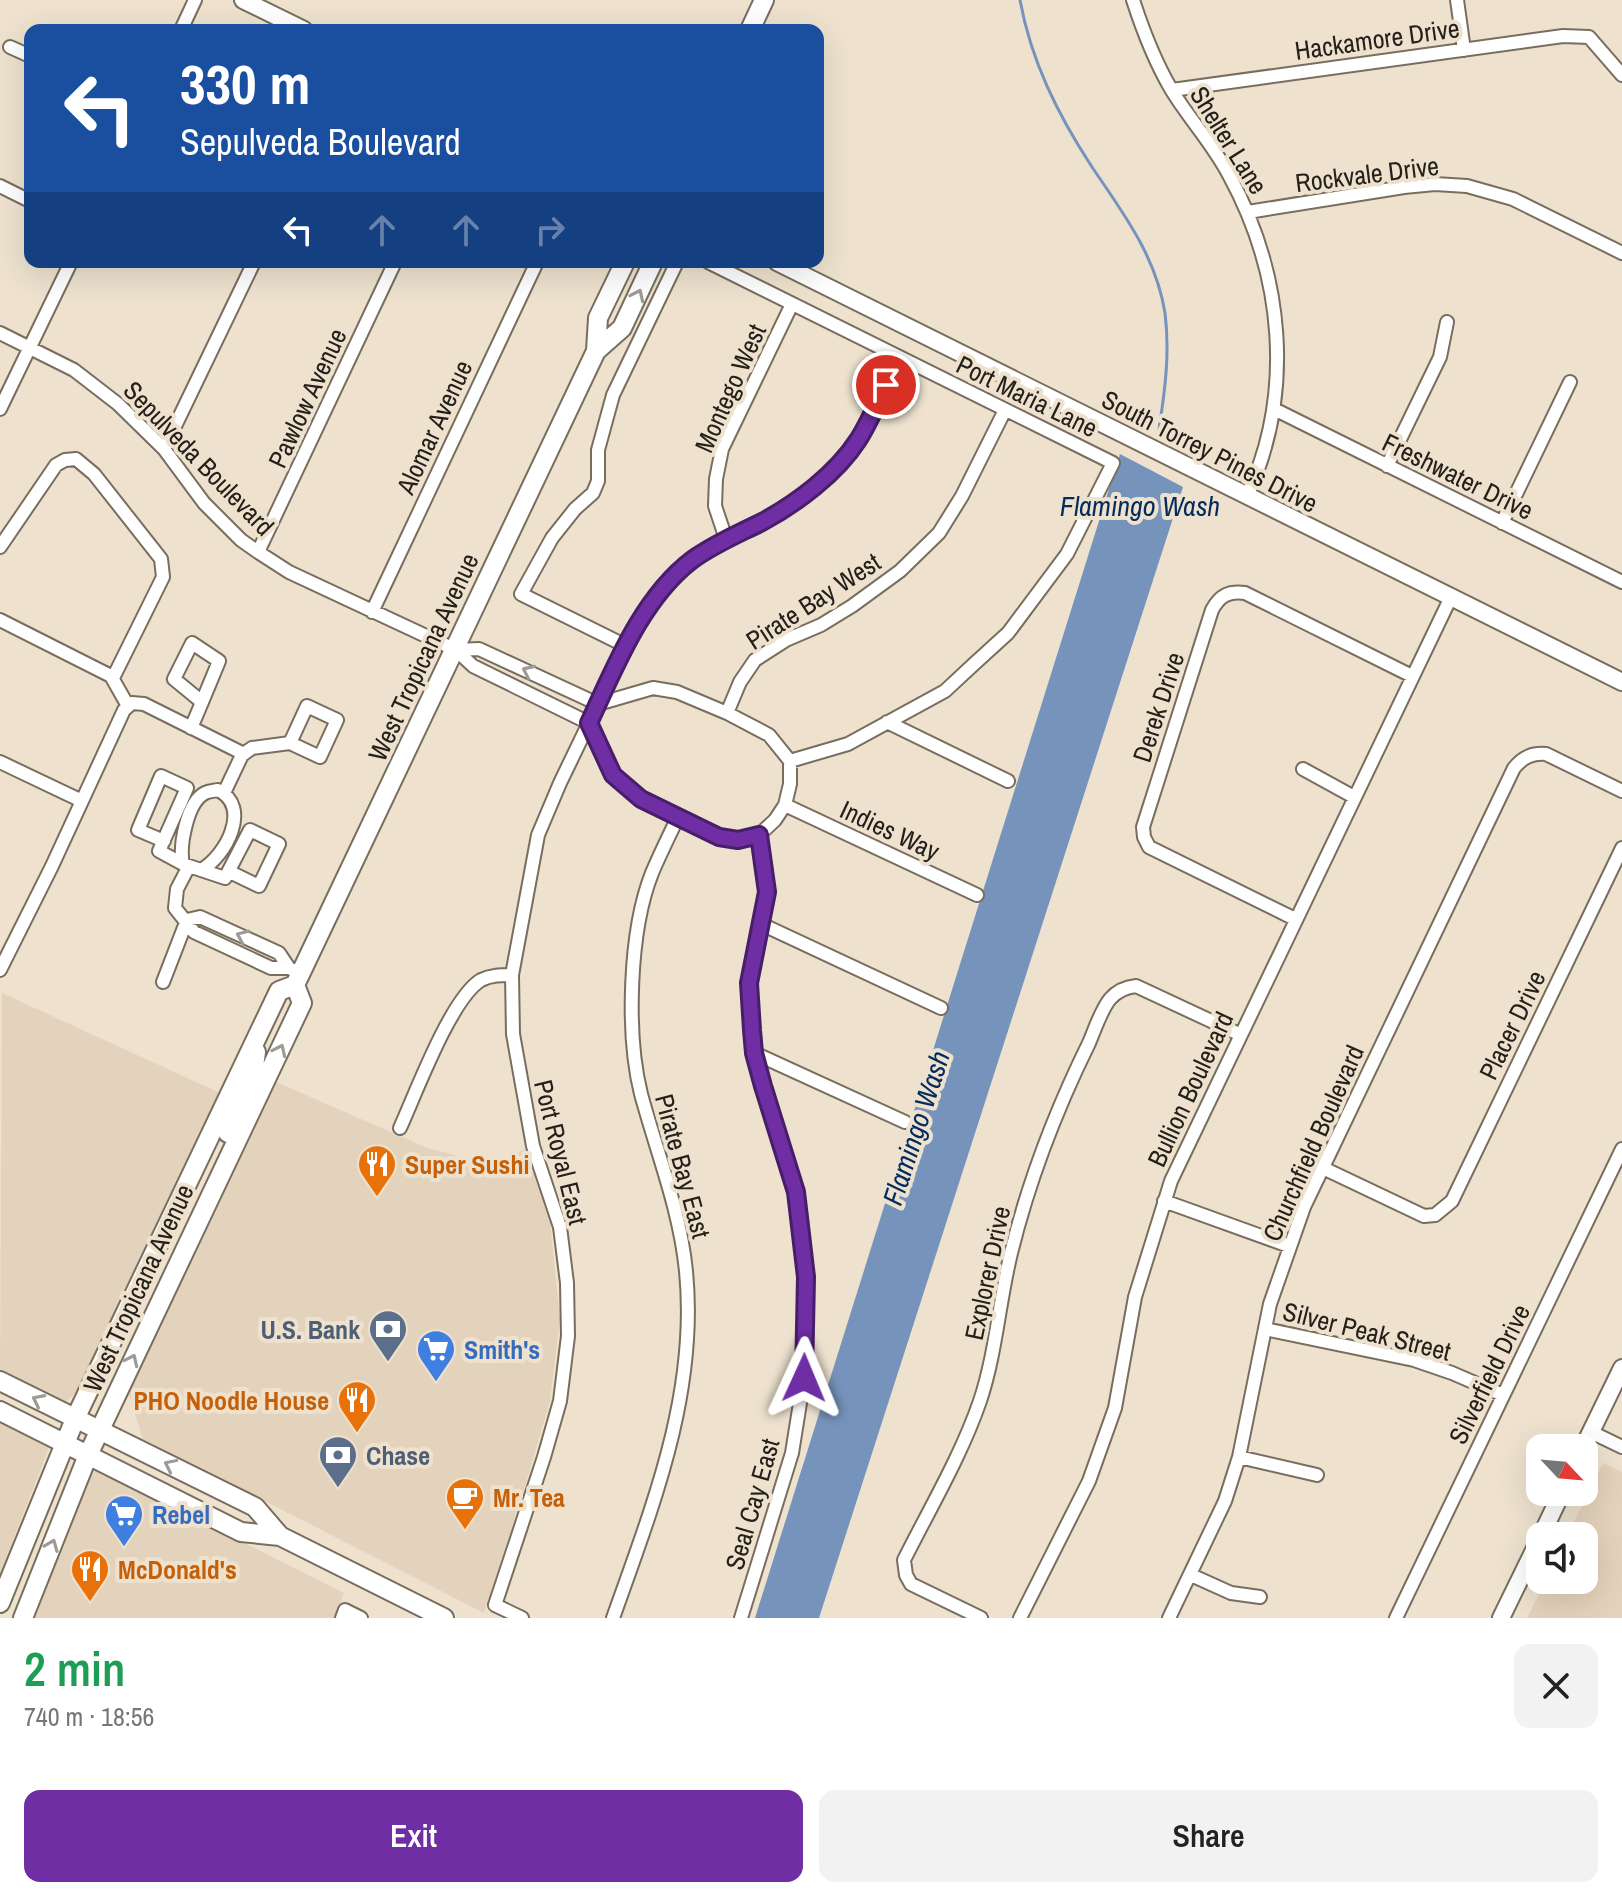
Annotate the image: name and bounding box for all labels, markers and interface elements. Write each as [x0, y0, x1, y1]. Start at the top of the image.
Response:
street label: Hackamore Drive [1292, 10, 1462, 68]
text: 330 m [180, 46, 310, 121]
icon: left [48, 56, 152, 160]
street label: Shelter Lane [1182, 79, 1276, 201]
text: Sepulveda Boulevard [180, 118, 461, 166]
street label: Rockvale Drive [1293, 148, 1441, 200]
icon: left [276, 208, 320, 252]
icon: ahead [360, 208, 404, 252]
icon: ahead [444, 208, 488, 252]
icon: right [528, 208, 572, 252]
one-way arrow [628, 289, 644, 303]
street label: Montego West [686, 318, 774, 458]
street label: Pawlow Avenue [259, 323, 355, 473]
street label: Port Maria Lane [951, 347, 1103, 445]
pin [852, 351, 920, 419]
street label: Alomar Avenue [387, 354, 480, 501]
icon: arrive [864, 363, 908, 407]
street label: Sepulveda Boulevard [116, 373, 282, 543]
street label: South Torrey Pines Drive [1096, 381, 1324, 521]
street label: Freshwater Drive [1377, 424, 1539, 528]
water label: Flamingo Wash [1060, 487, 1220, 525]
street label: Pirate Bay West [739, 544, 887, 658]
street label: West Tropicana Avenue [359, 547, 487, 767]
street label: Derek Drive [1124, 648, 1192, 766]
one-way arrow [522, 665, 537, 681]
street label: Indies Way [835, 792, 946, 868]
one-way arrow [235, 930, 250, 946]
street label: Placer Drive [1471, 965, 1553, 1085]
street label: Bullion Boulevard [1139, 1006, 1241, 1172]
street label: Churchfield Boulevard [1254, 1040, 1372, 1246]
one-way arrow [270, 1043, 286, 1058]
water label: Flamingo Wash [873, 1046, 959, 1210]
street label: Port Royal East [526, 1076, 596, 1228]
street label: Pirate Bay East [647, 1090, 719, 1242]
restaurant icon: Super Sushi [356, 1143, 398, 1198]
place label: Super Sushi [405, 1147, 529, 1182]
street label: West Tropicana Avenue [74, 1178, 202, 1398]
street label: Explorer Drive [956, 1203, 1018, 1343]
street label: Silver Peak Street [1279, 1293, 1455, 1369]
street label: Silverfield Drive [1440, 1298, 1538, 1450]
bank icon: U.S. Bank [367, 1308, 409, 1363]
place label: U.S. Bank [260, 1312, 360, 1347]
supermarket icon: Smith's [415, 1328, 457, 1383]
place label: Smith's [464, 1332, 540, 1367]
position arrow [762, 1336, 846, 1420]
one-way arrow [122, 1354, 138, 1369]
restaurant icon: PHO Noodle House [336, 1379, 378, 1434]
place label: PHO Noodle House [134, 1383, 329, 1418]
one-way arrow [31, 1395, 46, 1410]
bank icon: Chase [317, 1434, 359, 1489]
street label: Seal Cay East [717, 1434, 787, 1574]
north arrow [1526, 1434, 1598, 1506]
map controls [1526, 1434, 1598, 1594]
place label: Chase [366, 1438, 430, 1473]
one-way arrow [163, 1460, 178, 1475]
cafe icon: Mr. Tea [444, 1476, 486, 1531]
place label: Mr. Tea [493, 1480, 565, 1515]
supermarket icon: Rebel [103, 1493, 145, 1548]
place label: Rebel [152, 1497, 210, 1532]
button: sound [1526, 1522, 1598, 1594]
one-way arrow [42, 1539, 59, 1553]
restaurant icon: McDonald's [69, 1548, 111, 1603]
place label: McDonald's [118, 1552, 237, 1587]
text: 2 min [24, 1636, 125, 1701]
button: close [1514, 1644, 1598, 1728]
text: 740 m · 18:56 [24, 1699, 154, 1734]
button: Exit [24, 1790, 803, 1882]
button: Share [819, 1790, 1598, 1882]

